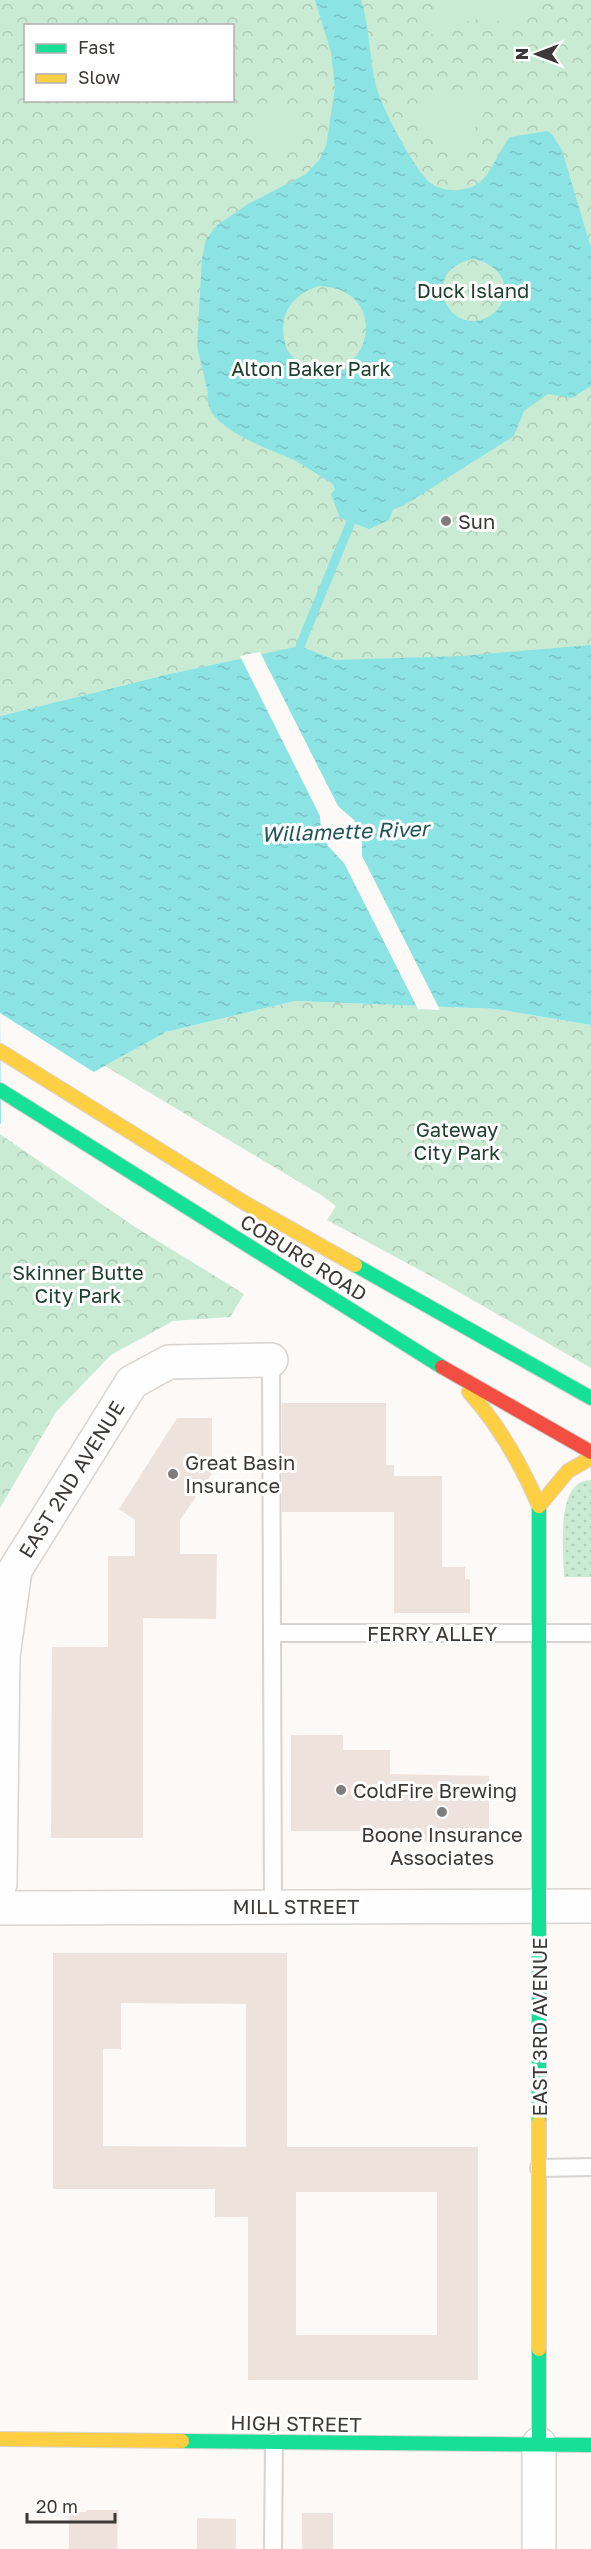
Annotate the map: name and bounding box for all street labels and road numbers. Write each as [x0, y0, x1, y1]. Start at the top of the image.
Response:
street label: COBURG ROAD [236, 1209, 372, 1305]
street label: EAST 2ND AVENUE [13, 1396, 129, 1562]
street label: FERRY ALLEY [367, 1621, 497, 1645]
street label: MILL STREET [233, 1894, 359, 1918]
street label: EAST 3RD AVENUE [527, 1938, 551, 2116]
street label: HIGH STREET [230, 2410, 362, 2436]

